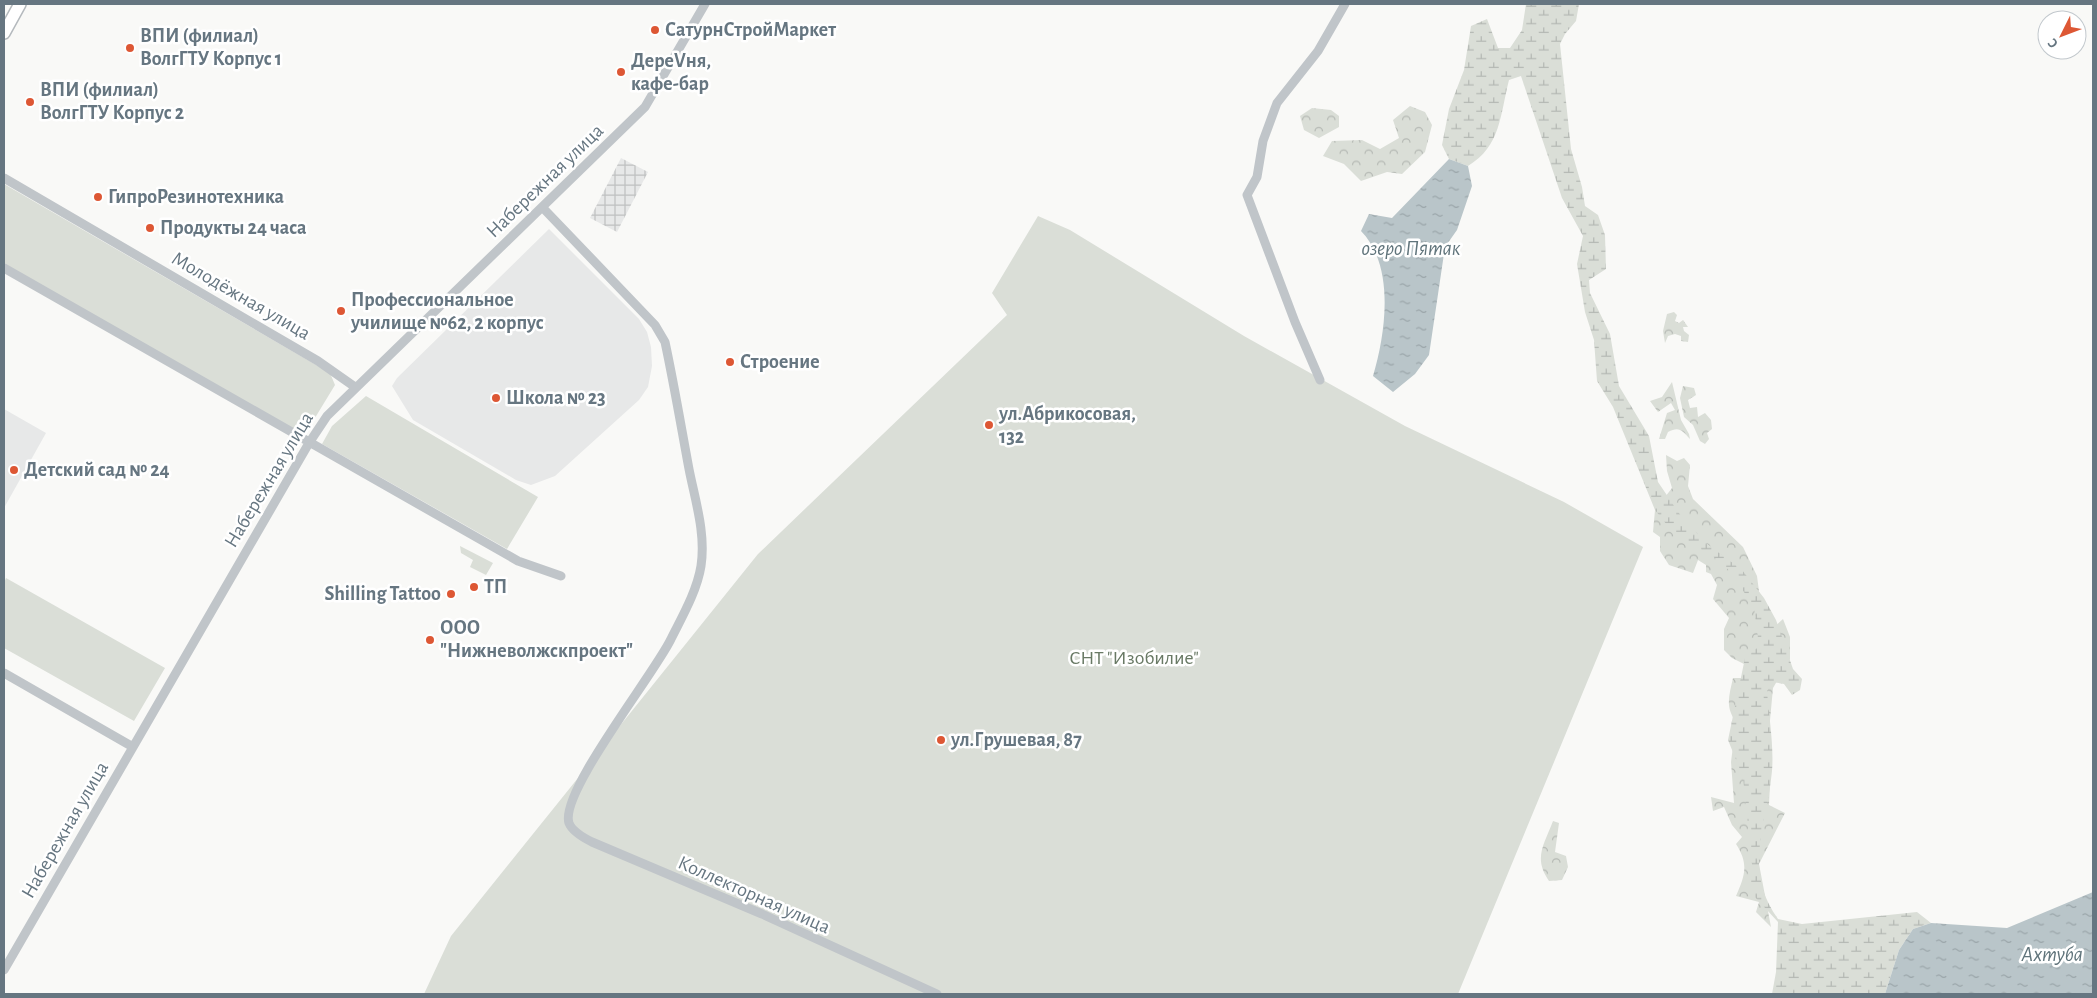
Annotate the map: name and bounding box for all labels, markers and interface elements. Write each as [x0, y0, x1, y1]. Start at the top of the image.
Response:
north arrow [2037, 10, 2087, 60]
place label: СатурнСтройМаркет [665, 20, 836, 40]
marker: СатурнСтройМаркет [649, 24, 661, 36]
place label: ВПИ (филиал) ВолгГТУ Корпус 1 [140, 26, 282, 69]
text: С [2045, 35, 2061, 51]
marker: ВПИ (филиал) ВолгГТУ Корпус 1 [124, 42, 136, 54]
place label: ДереVня, кафе-бар [631, 51, 711, 94]
marker: ДереVня, кафе-бар [615, 66, 627, 78]
place label: ВПИ (филиал) ВолгГТУ Корпус 2 [40, 80, 184, 123]
marker: ВПИ (филиал) ВолгГТУ Корпус 2 [24, 96, 36, 108]
street label: Набережная улица [483, 120, 607, 242]
place label: ГипроРезинотехника [108, 187, 285, 207]
marker: ГипроРезинотехника [92, 191, 104, 203]
place label: Продукты 24 часа [160, 218, 307, 238]
marker: Продукты 24 часа [144, 222, 156, 234]
water label: озеро Пятак [1361, 238, 1461, 260]
street label: Молодёжная улица [168, 248, 314, 344]
place label: Профессиональное училище №62, 2 корпус [350, 290, 544, 333]
marker: Профессиональное училище №62, 2 корпус [335, 305, 347, 317]
place label: Строение [740, 352, 820, 372]
marker: Строение [724, 356, 736, 368]
place label: Школа № 23 [506, 388, 606, 408]
marker: Школа № 23 [490, 392, 502, 404]
place label: ул.Абрикосовая, 132 [998, 404, 1136, 447]
street label: Набережная улица [221, 409, 317, 551]
marker: ул.Абрикосовая, 132 [983, 419, 995, 431]
place label: Детский сад № 24 [24, 460, 170, 480]
marker: Детский сад № 24 [8, 464, 20, 476]
place label: ТП [484, 577, 507, 597]
marker: ТП [468, 581, 480, 593]
place label: Shilling Tattoo [324, 584, 441, 604]
marker: Shilling Tattoo [445, 588, 457, 600]
place label: ООО "Нижневолжскпроект" [440, 618, 633, 661]
marker: ООО "Нижневолжскпроект" [424, 634, 436, 646]
park label: СНТ "Изобилие" [1069, 648, 1199, 668]
place label: ул.Грушевая, 87 [950, 730, 1082, 750]
marker: ул.Грушевая, 87 [935, 734, 947, 746]
street label: Набережная улица [18, 758, 112, 902]
street label: Коллекторная улица [675, 852, 833, 938]
water label: Ахтуба [2020, 944, 2083, 965]

